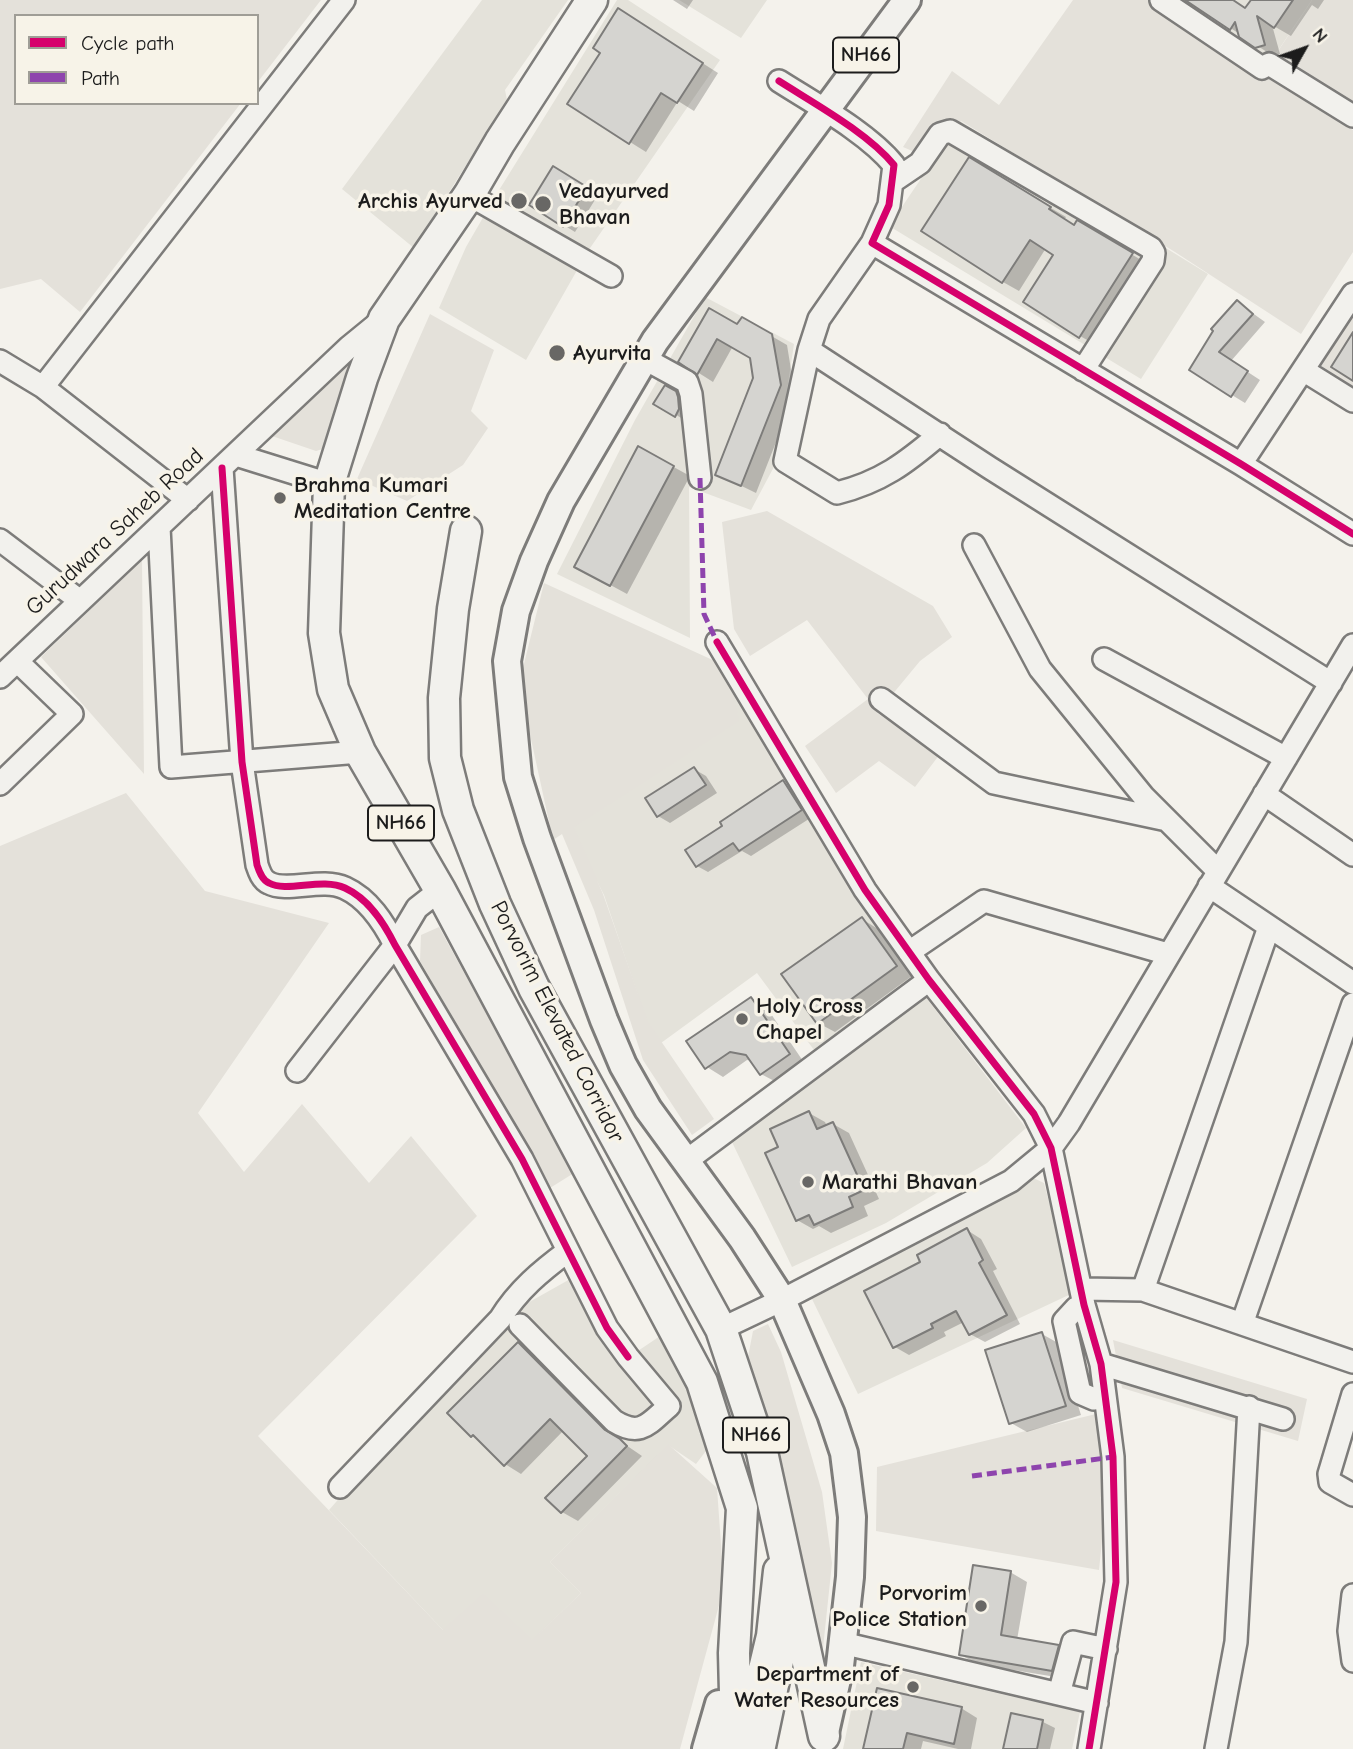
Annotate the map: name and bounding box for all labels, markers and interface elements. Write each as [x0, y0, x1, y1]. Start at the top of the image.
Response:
legend [14, 14, 259, 105]
north arrow [1269, 14, 1339, 84]
text: N [1308, 24, 1332, 47]
text: Cycle path [81, 31, 174, 55]
road number: NH66 [833, 38, 899, 72]
text: Path [81, 66, 120, 90]
place label: Vedayurved Bhavan [559, 177, 669, 231]
place label: Archis Ayurved [358, 187, 503, 215]
marker: Archis Ayurved [509, 191, 529, 211]
marker: Vedayurved Bhavan [533, 194, 553, 214]
place label: Ayurvita [573, 339, 651, 367]
marker: Ayurvita [547, 343, 567, 363]
street label: Gurudwara Saheb Road [20, 443, 210, 621]
place label: Brahma Kumari Meditation Centre [294, 471, 471, 525]
marker: Brahma Kumari Meditation Centre [272, 490, 288, 506]
road number: NH66 [368, 806, 434, 840]
street label: Porvorim Elevated Corridor [484, 897, 630, 1147]
place label: Holy Cross Chapel [756, 992, 863, 1046]
marker: Holy Cross Chapel [734, 1011, 750, 1027]
place label: Marathi Bhavan [822, 1168, 977, 1196]
marker: Marathi Bhavan [800, 1174, 816, 1190]
road number: NH66 [723, 1418, 789, 1452]
place label: Porvorim Police Station [832, 1579, 967, 1633]
marker: Porvorim Police Station [973, 1598, 989, 1614]
place label: Department of Water Resources [734, 1660, 899, 1714]
marker: Department of Water Resources [905, 1679, 921, 1695]

